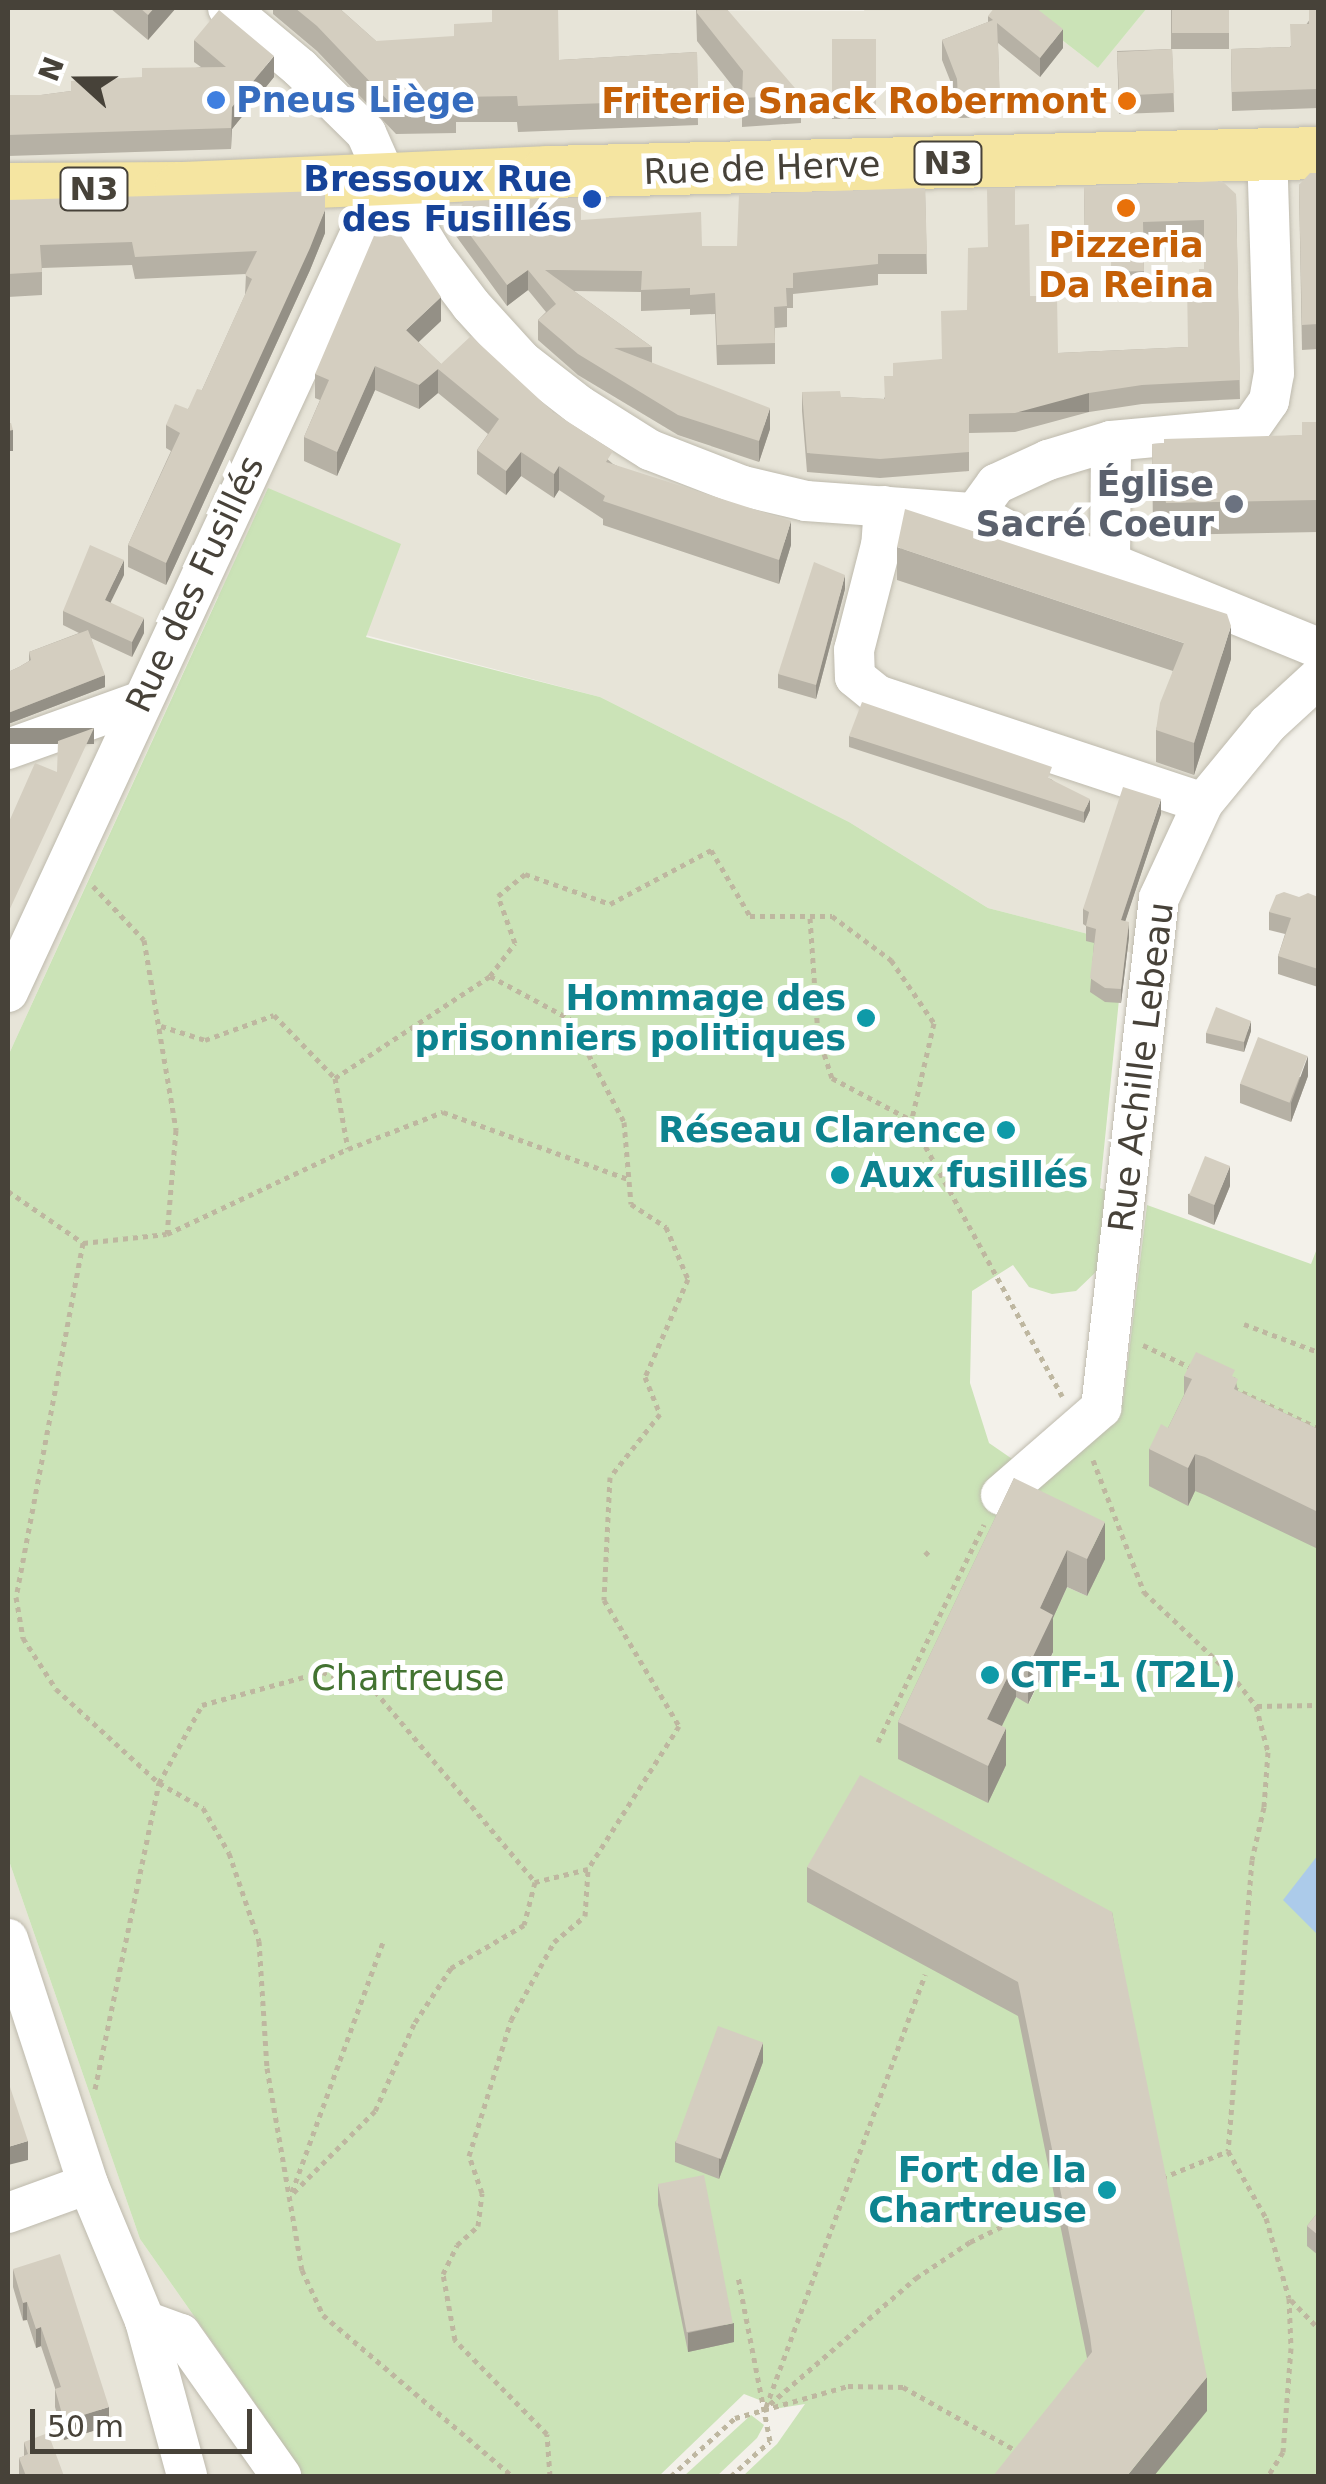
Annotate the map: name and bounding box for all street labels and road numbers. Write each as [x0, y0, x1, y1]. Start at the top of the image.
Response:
road number: N3 [913, 136, 983, 190]
street label: Rue de Herve [643, 143, 881, 193]
road number: N3 [59, 162, 129, 216]
street label: Rue des Fusillés [117, 449, 273, 719]
street label: Rue Achille Lebeau [1100, 900, 1182, 1234]

